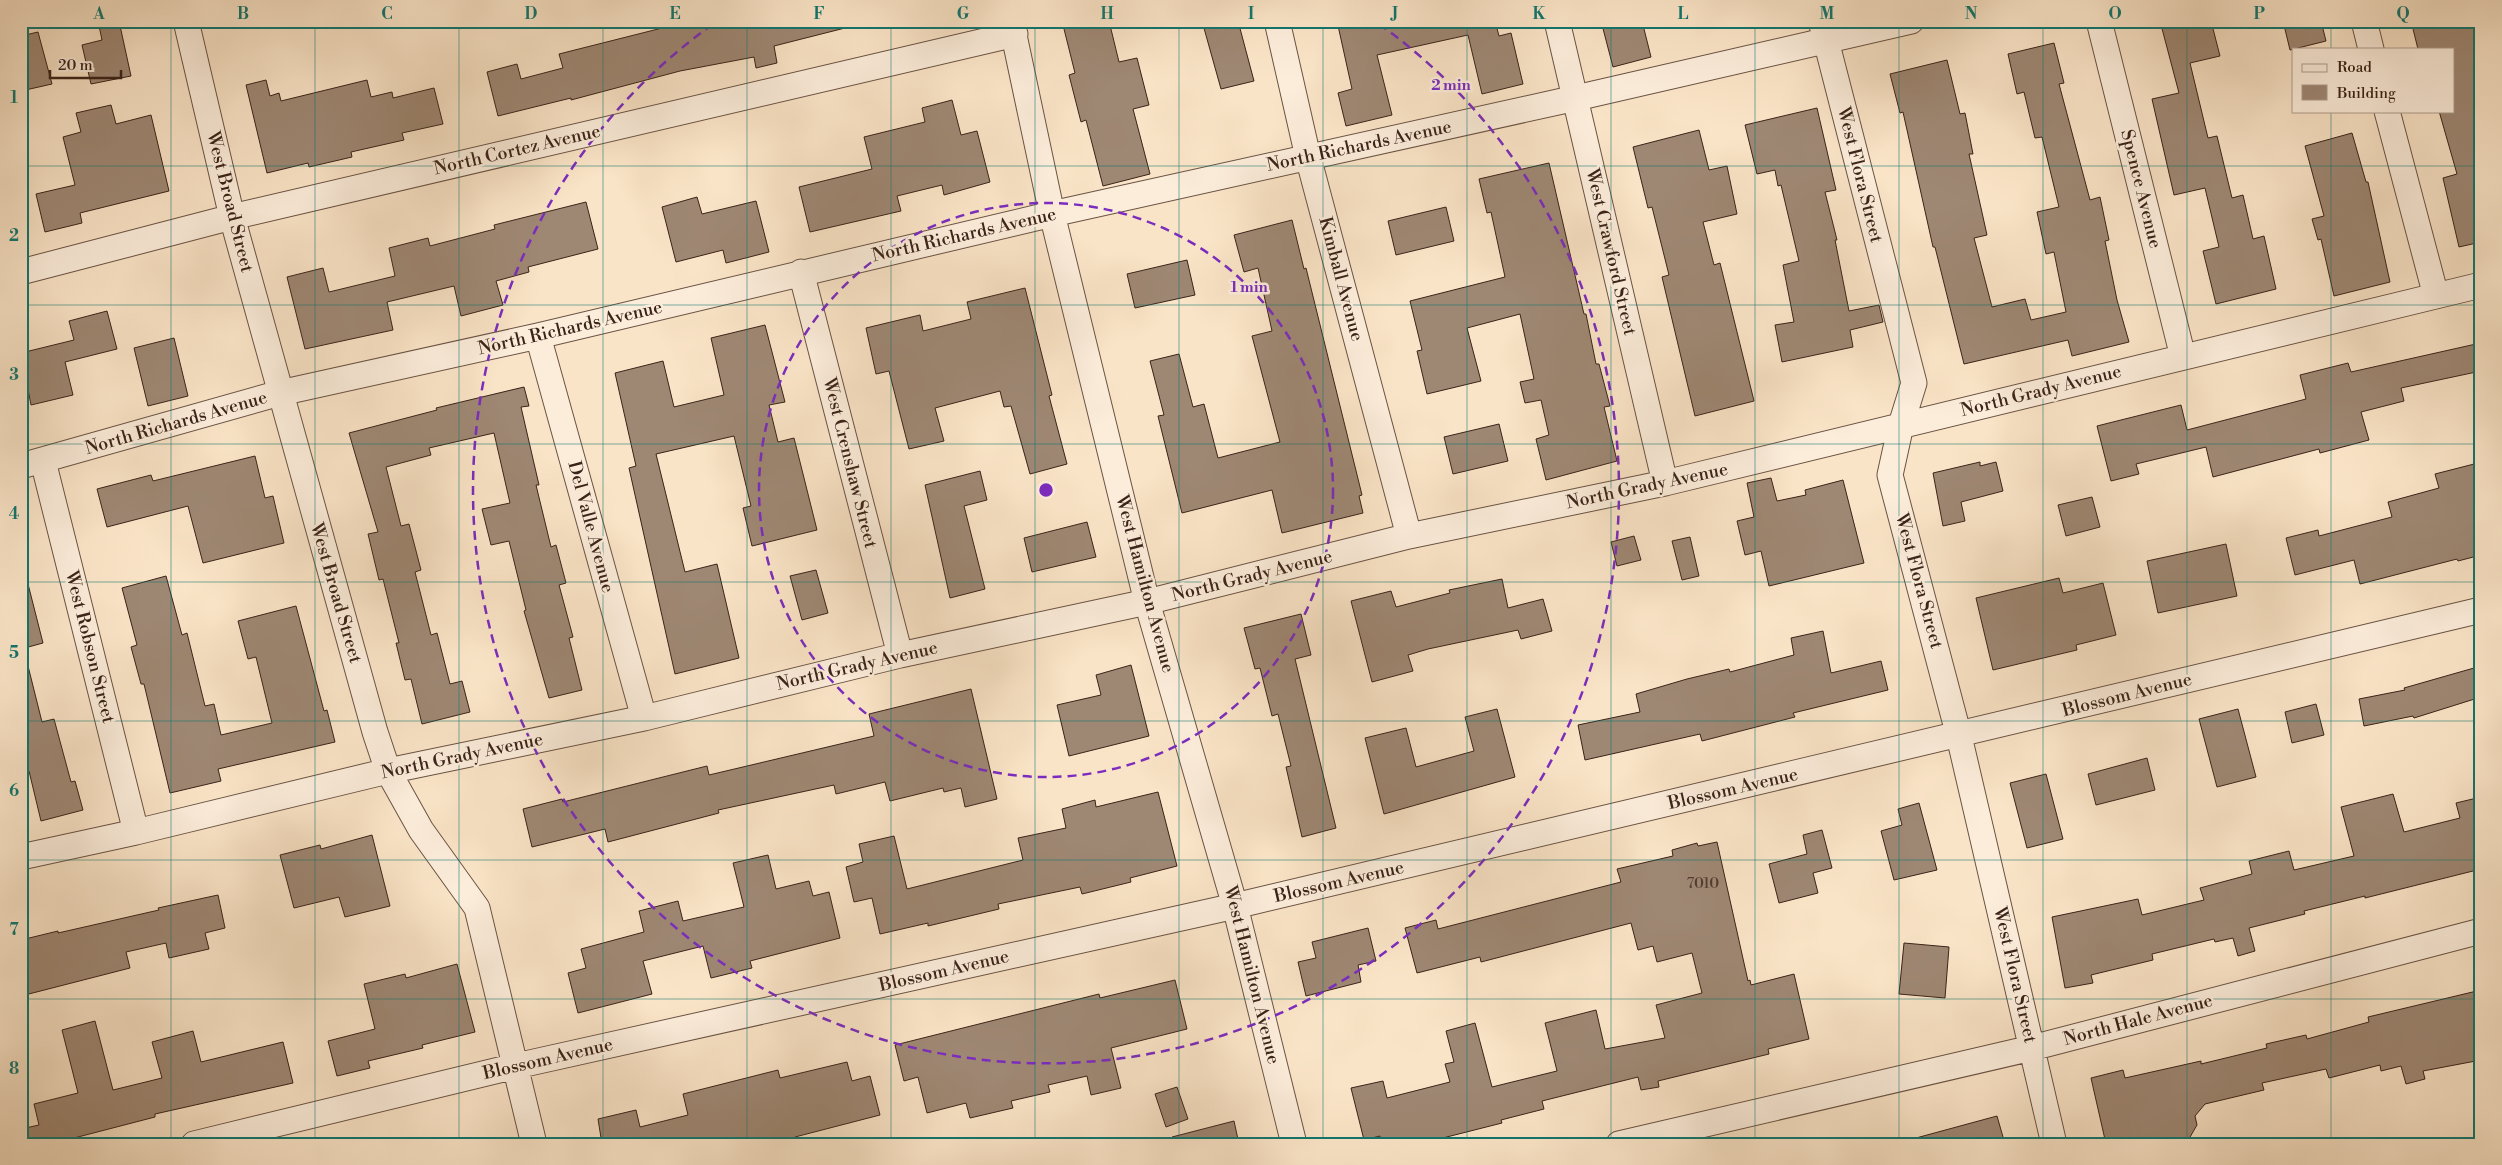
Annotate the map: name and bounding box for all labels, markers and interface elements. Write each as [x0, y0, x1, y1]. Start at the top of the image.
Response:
text: A [92, 4, 105, 24]
text: B [237, 4, 249, 24]
text: C [381, 4, 393, 24]
text: D [525, 4, 538, 24]
text: E [669, 4, 681, 24]
text: F [813, 4, 825, 24]
text: G [957, 4, 970, 24]
text: H [1100, 4, 1114, 24]
text: I [1248, 4, 1254, 24]
text: J [1390, 4, 1398, 24]
text: K [1533, 4, 1547, 24]
text: L [1678, 4, 1689, 24]
text: M [1820, 4, 1835, 24]
text: N [1965, 4, 1978, 24]
text: O [2108, 4, 2122, 24]
text: P [2253, 4, 2265, 24]
text: Q [2396, 4, 2410, 24]
scale bar [50, 48, 121, 80]
legend [2292, 48, 2454, 112]
text: 20 m [58, 56, 93, 75]
text: Road [2337, 58, 2372, 77]
text: 2 min [1431, 76, 1471, 95]
text: Building [2336, 84, 2396, 103]
text: 1 [10, 88, 18, 108]
street label: West Flora Street [1832, 104, 1888, 246]
street label: North Richards Avenue [1264, 115, 1454, 177]
street label: North Cortez Avenue [431, 120, 603, 180]
street label: Spence Avenue [2115, 127, 2167, 251]
street label: West Broad Street [201, 128, 259, 276]
street label: West Crawford Street [1580, 165, 1642, 338]
street label: North Richards Avenue [870, 203, 1058, 267]
street label: Kimball Avenue [1313, 214, 1369, 344]
text: 2 [9, 226, 19, 246]
text: 1 min [1230, 278, 1268, 297]
street label: North Richards Avenue [476, 296, 664, 360]
street label: North Grady Avenue [1958, 360, 2124, 422]
text: 3 [9, 365, 19, 385]
street label: West Crenshaw Street [817, 374, 882, 551]
street label: North Richards Avenue [82, 386, 270, 460]
street label: North Grady Avenue [1564, 458, 1730, 514]
street label: Del Valle Avenue [562, 459, 620, 595]
centre of rings [1037, 481, 1055, 499]
street label: West Hamilton Avenue [1110, 492, 1180, 675]
text: 4 [9, 504, 20, 524]
street label: West Flora Street [1890, 510, 1948, 652]
street label: West Broad Street [305, 519, 367, 666]
street label: North Grady Avenue [1169, 545, 1335, 607]
street label: West Robson Street [60, 567, 120, 726]
street label: North Grady Avenue [774, 636, 940, 696]
text: 5 [9, 643, 19, 663]
street label: Blossom Avenue [2059, 668, 2194, 722]
street label: North Grady Avenue [379, 728, 545, 784]
street label: Blossom Avenue [1665, 763, 1800, 815]
text: 6 [9, 781, 19, 801]
street label: Blossom Avenue [1271, 856, 1406, 908]
house number: 7010 [1687, 874, 1719, 893]
street label: West Hamilton Avenue [1218, 882, 1285, 1067]
street label: West Flora Street [1988, 904, 2042, 1046]
text: 7 [9, 920, 19, 940]
street label: Blossom Avenue [876, 945, 1011, 997]
street label: North Hale Avenue [2061, 989, 2215, 1051]
street label: Blossom Avenue [480, 1033, 615, 1085]
text: 8 [9, 1059, 19, 1079]

